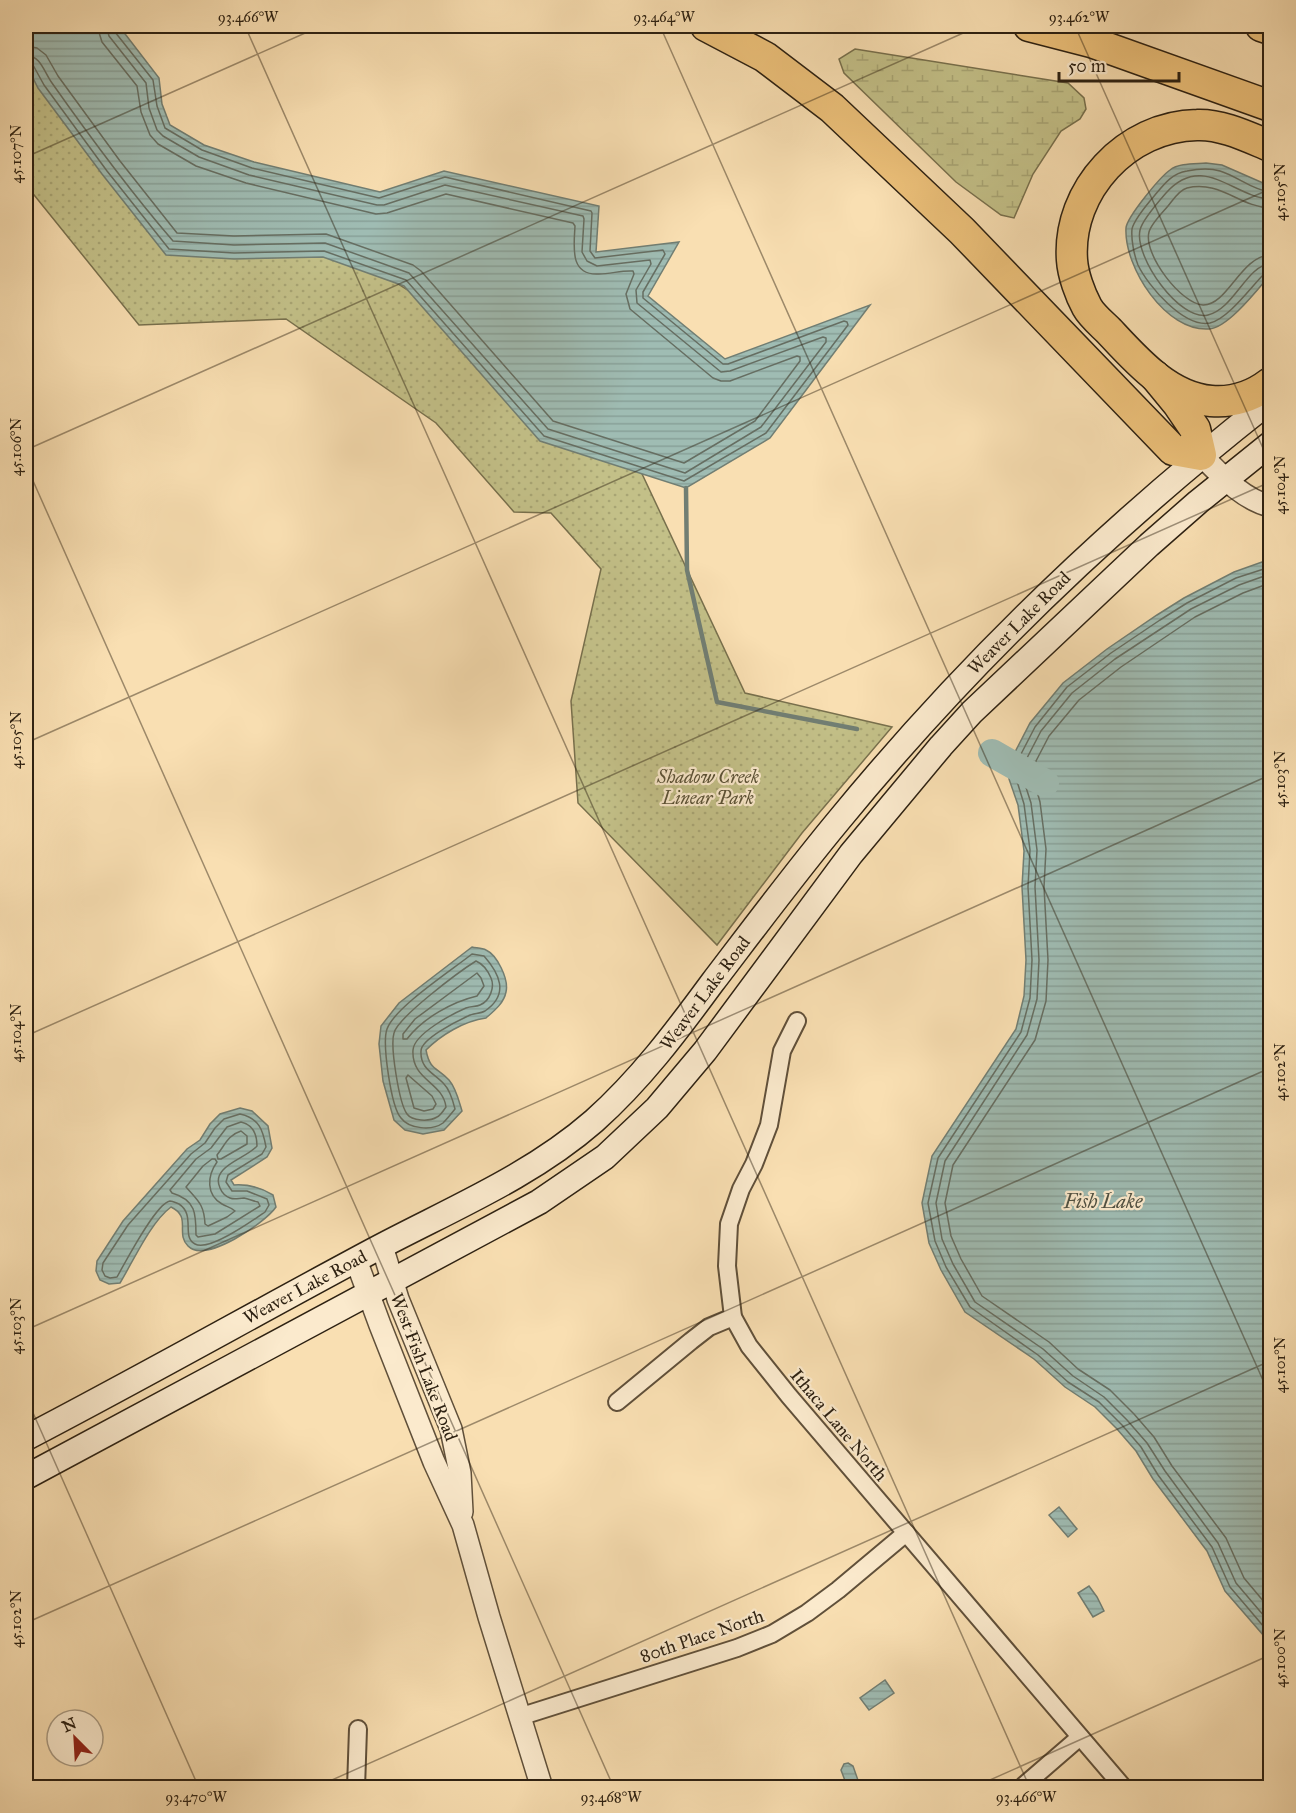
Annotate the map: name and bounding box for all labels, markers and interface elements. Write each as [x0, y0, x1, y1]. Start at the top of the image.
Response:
text: 93.466°W [218, 8, 279, 26]
text: 93.464°W [633, 8, 695, 26]
text: 93.462°W [1049, 8, 1110, 26]
scale bar [1059, 45, 1179, 83]
text: 50 m [1068, 55, 1106, 77]
text: 45.107°N [7, 124, 25, 183]
text: 45.105°N [1271, 163, 1289, 221]
text: 45.106°N [7, 417, 25, 476]
text: 45.104°N [1271, 455, 1289, 515]
street label: Weaver Lake Road [963, 567, 1075, 679]
text: 45.105°N [7, 711, 25, 769]
text: 45.103°N [1271, 750, 1289, 807]
park label: Shadow Creek Linear Park [656, 766, 759, 809]
street label: Weaver Lake Road [655, 932, 755, 1054]
text: 45.104°N [7, 1003, 25, 1063]
text: 45.102°N [1271, 1043, 1289, 1101]
water label: Fish Lake [1063, 1189, 1143, 1213]
street label: Weaver Lake Road [239, 1245, 371, 1329]
street label: West Fish Lake Road [386, 1290, 462, 1444]
text: 45.103°N [7, 1297, 25, 1354]
text: 45.101°N [1271, 1336, 1289, 1393]
street label: Ithaca Lane North [786, 1364, 892, 1486]
text: 45.102°N [7, 1590, 25, 1648]
street label: 80th Place North [637, 1605, 767, 1667]
text: 45.100°N [1271, 1628, 1289, 1688]
north arrow [45, 1708, 105, 1768]
text: N [59, 1713, 80, 1736]
text: 93.470°W [165, 1788, 227, 1806]
text: 93.468°W [580, 1788, 642, 1806]
text: 93.466°W [996, 1788, 1057, 1806]

